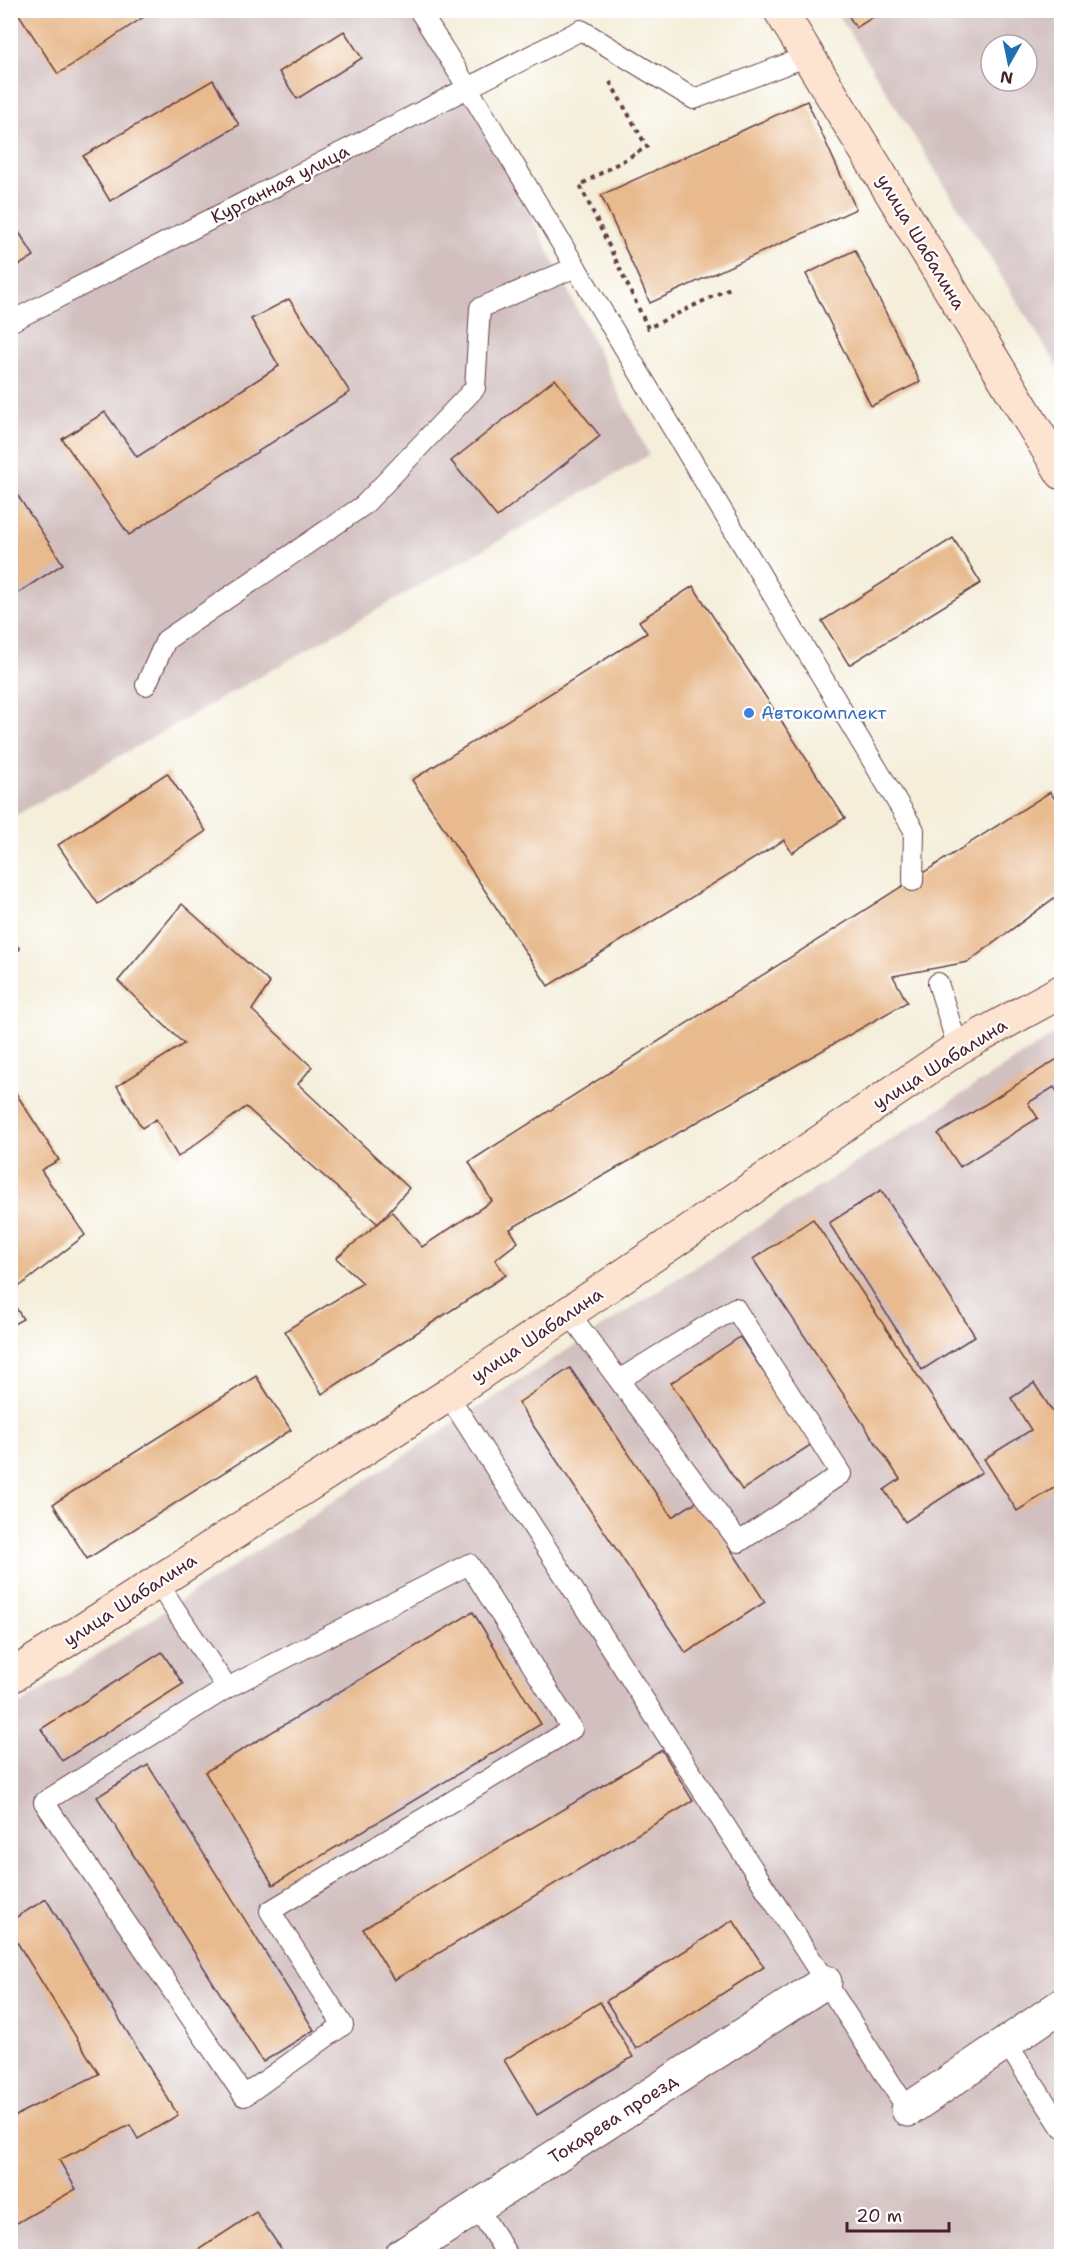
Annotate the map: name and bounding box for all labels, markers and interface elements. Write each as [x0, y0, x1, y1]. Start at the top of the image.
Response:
north arrow [979, 33, 1039, 93]
text: N [999, 66, 1015, 89]
street label: Курганная улица [207, 139, 353, 229]
street label: улица Шабалина [871, 170, 971, 314]
place label: Автокомплект [761, 701, 887, 725]
marker: Автокомплект [742, 706, 756, 720]
street label: улица Шабалина [868, 1013, 1012, 1115]
street label: улица Шабалина [466, 1282, 608, 1388]
street label: улица Шабалина [59, 1548, 201, 1652]
street label: Токарева проезд [544, 2068, 683, 2170]
scale bar [847, 2195, 949, 2233]
text: 20 m [856, 2204, 902, 2228]

